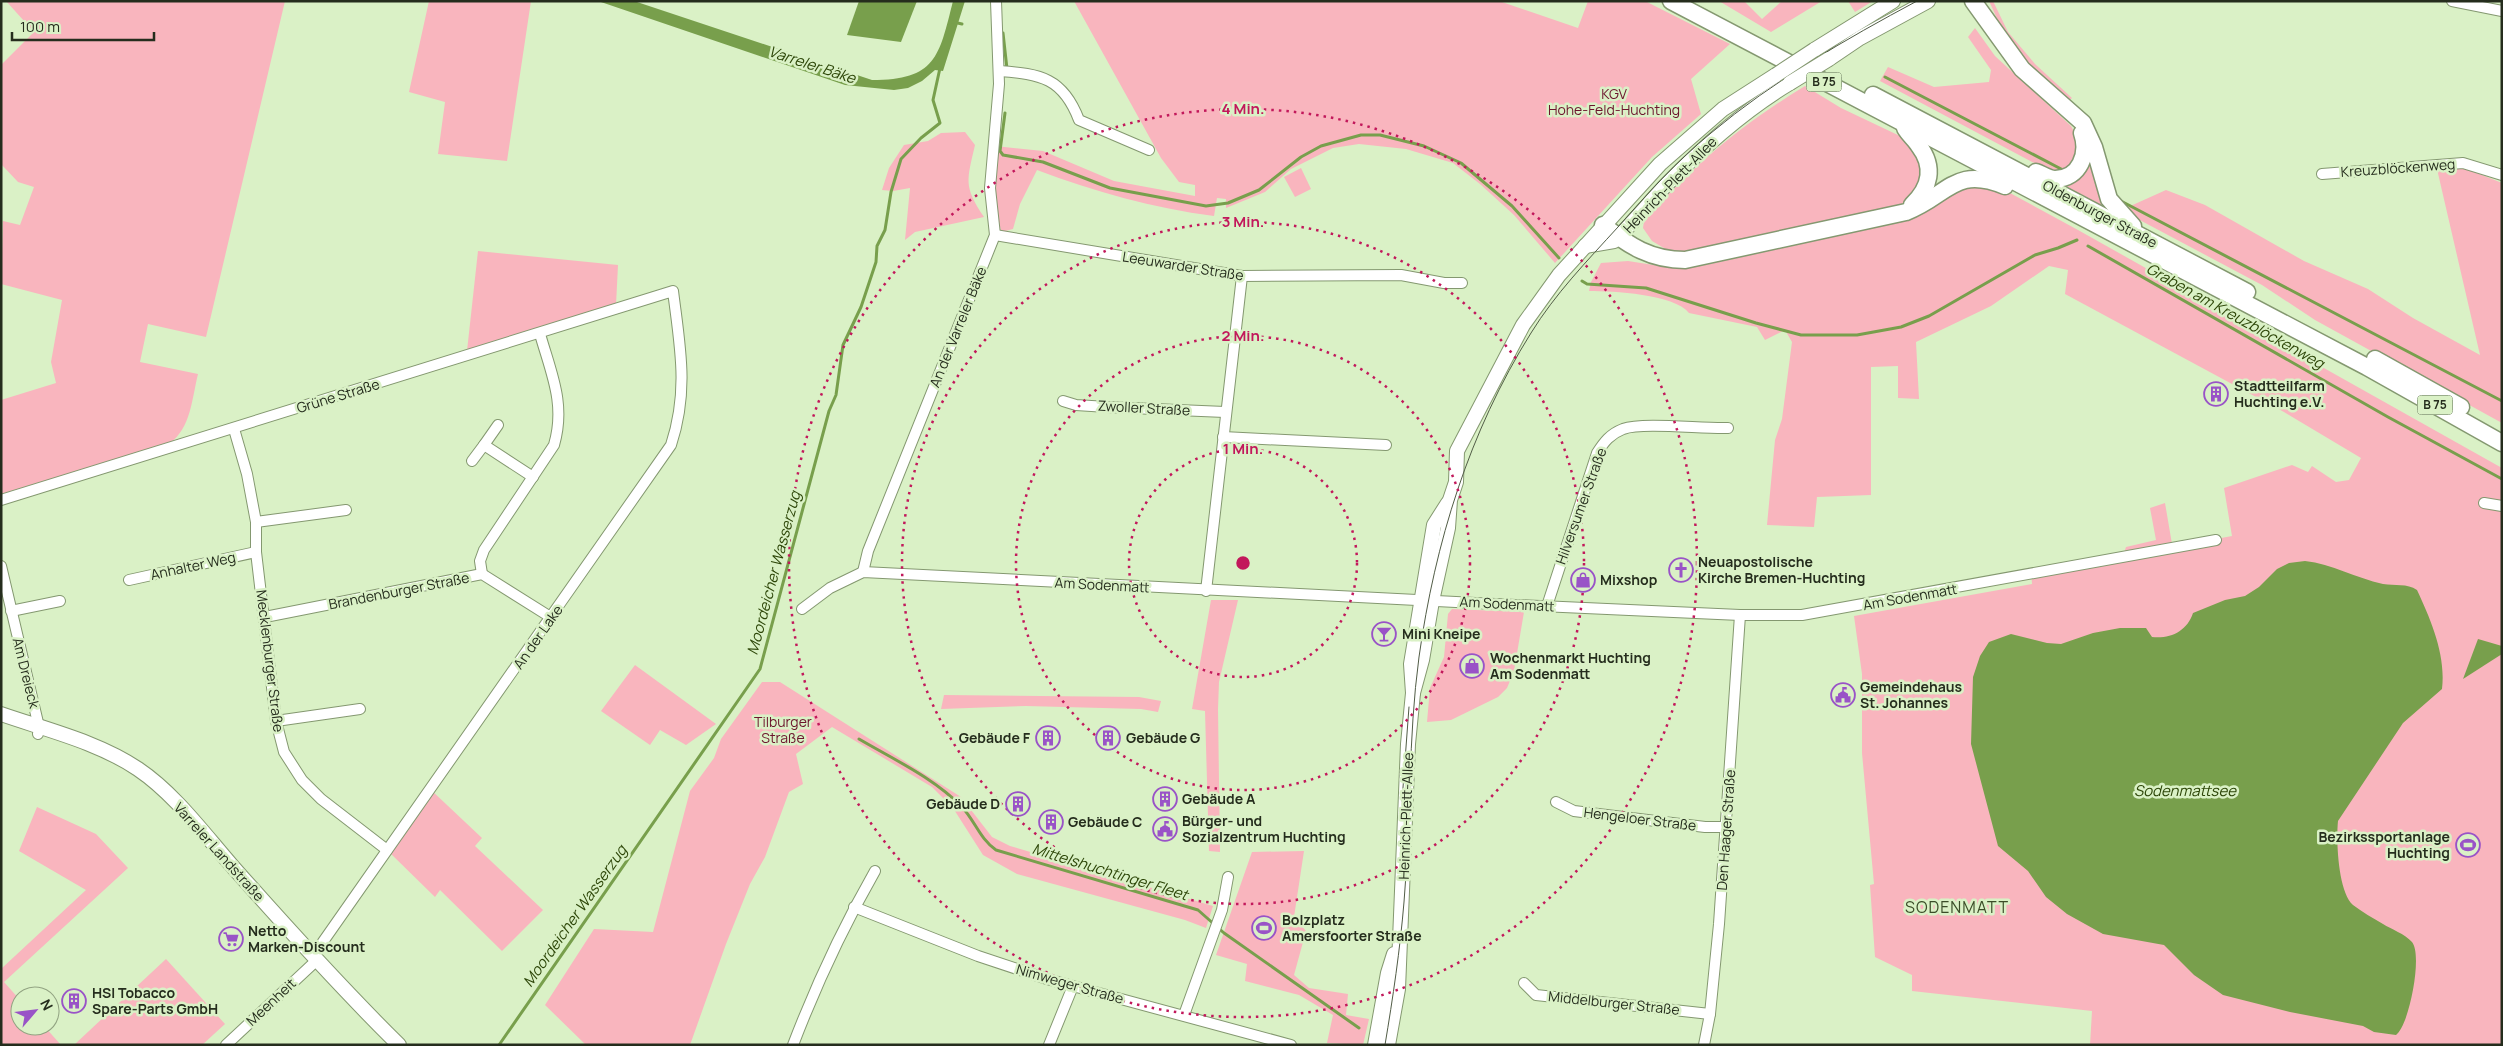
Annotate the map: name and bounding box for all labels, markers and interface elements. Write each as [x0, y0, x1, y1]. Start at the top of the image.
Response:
scale bar [12, 10, 155, 42]
text: 100 m [20, 16, 60, 37]
water label: Varreler Bäke [766, 41, 860, 89]
road number: B 75 [1806, 72, 1842, 91]
park label: KGV Hohe-Feld-Huchting [1548, 84, 1680, 119]
text: 4 Min. [1221, 98, 1265, 119]
street label: Heinrich-Plett-Allee [1619, 132, 1721, 237]
street label: Kreuzblöckenweg [2340, 154, 2456, 181]
street label: Oldenburger Straße [2040, 175, 2161, 252]
text: 3 Min. [1222, 211, 1264, 232]
street label: Leeuwarder Straße [1121, 247, 1245, 284]
water label: Graben am Kreuzblöckenweg [2143, 258, 2329, 374]
street label: An der Varreler Bäke [925, 264, 990, 390]
text: 2 Min. [1222, 325, 1264, 346]
street label: Grüne Straße [294, 374, 382, 417]
place label: Stadtteilfarm Huchting e.V. [2234, 376, 2325, 411]
building icon: Stadtteilfarm Huchting e.V. [2203, 381, 2229, 407]
street label: Zwoller Straße [1097, 396, 1191, 419]
road number: B 75 [2418, 396, 2452, 414]
text: 1 Min. [1223, 438, 1263, 459]
street label: Hilversumer Straße [1551, 445, 1610, 567]
water label: Moordeicher Wasserzug [742, 488, 806, 657]
street label: Anhalter Weg [149, 547, 237, 584]
place label: Neuapostolische Kirche Bremen-Huchting [1698, 552, 1865, 587]
centre of rings [1234, 554, 1252, 572]
church icon: Neuapostolische Kirche Bremen-Huchting [1668, 557, 1694, 583]
shop icon: Mixshop [1570, 567, 1596, 593]
street label: Brandenburger Straße [327, 568, 471, 613]
place label: Mixshop [1600, 570, 1658, 589]
street label: Am Sodenmatt [1054, 573, 1150, 596]
street label: Am Sodenmatt [1861, 579, 1958, 614]
street label: Mecklenburger Straße [252, 589, 289, 733]
street label: Am Sodenmatt [1459, 592, 1555, 615]
street label: An der Lake [509, 601, 567, 673]
bar icon: Mini Kneipe [1371, 621, 1397, 647]
place label: Mini Kneipe [1402, 624, 1481, 643]
street label: Am Dreieck [9, 636, 45, 711]
place label: Wochenmarkt Huchting Am Sodenmatt [1490, 648, 1651, 683]
shop icon: Wochenmarkt Huchting Am Sodenmatt [1459, 653, 1485, 679]
place label: Gemeindehaus St. Johannes [1860, 677, 1963, 712]
public building icon: Gemeindehaus St. Johannes [1830, 682, 1856, 708]
park label: Tilburger Straße [754, 712, 812, 747]
building icon: Gebäude F [1035, 725, 1061, 751]
building icon: Gebäude G [1095, 725, 1121, 751]
place label: Gebäude F [959, 728, 1031, 747]
place label: Gebäude G [1126, 728, 1200, 747]
street label: Heinrich-Plett-Allee [1394, 752, 1417, 880]
street label: Den Haager Straße [1712, 769, 1739, 891]
water label: Sodenmattsee [2134, 780, 2237, 801]
building icon: Gebäude A [1152, 786, 1178, 812]
place label: Gebäude A [1182, 789, 1256, 808]
building icon: Gebäude D [1005, 791, 1031, 817]
place label: Gebäude D [926, 794, 1000, 813]
street label: Varreler Landstraße [170, 798, 269, 905]
street label: Hengeloer Straße [1583, 802, 1697, 835]
building icon: Gebäude C [1038, 809, 1064, 835]
place label: Bürger- und Sozialzentrum Huchting [1182, 811, 1346, 846]
place label: Gebäude C [1068, 812, 1142, 831]
public building icon: Bürger- und Sozialzentrum Huchting [1152, 816, 1178, 842]
place label: Bezirkssportanlage Huchting [2318, 827, 2450, 862]
sports icon: Bezirkssportanlage Huchting [2455, 832, 2481, 858]
water label: Mittelshuchtinger Fleet [1030, 838, 1192, 906]
water label: Moordeicher Wasserzug [518, 840, 632, 991]
district label: SODENMATT [1905, 896, 2009, 918]
place label: Bolzplatz Amersfoorter Straße [1282, 910, 1422, 945]
sports icon: Bolzplatz Amersfoorter Straße [1251, 915, 1277, 941]
place label: Netto Marken-Discount [248, 921, 365, 956]
supermarket icon: Netto Marken-Discount [218, 926, 244, 952]
street label: Nimweger Straße [1014, 959, 1126, 1008]
street label: Meenheit [242, 973, 300, 1030]
place label: HSI Tobacco Spare-Parts GmbH [92, 983, 218, 1018]
north arrow [10, 986, 60, 1036]
street label: Middelburger Straße [1547, 986, 1681, 1019]
building icon: HSI Tobacco Spare-Parts GmbH [61, 988, 87, 1014]
text: N [36, 996, 58, 1014]

